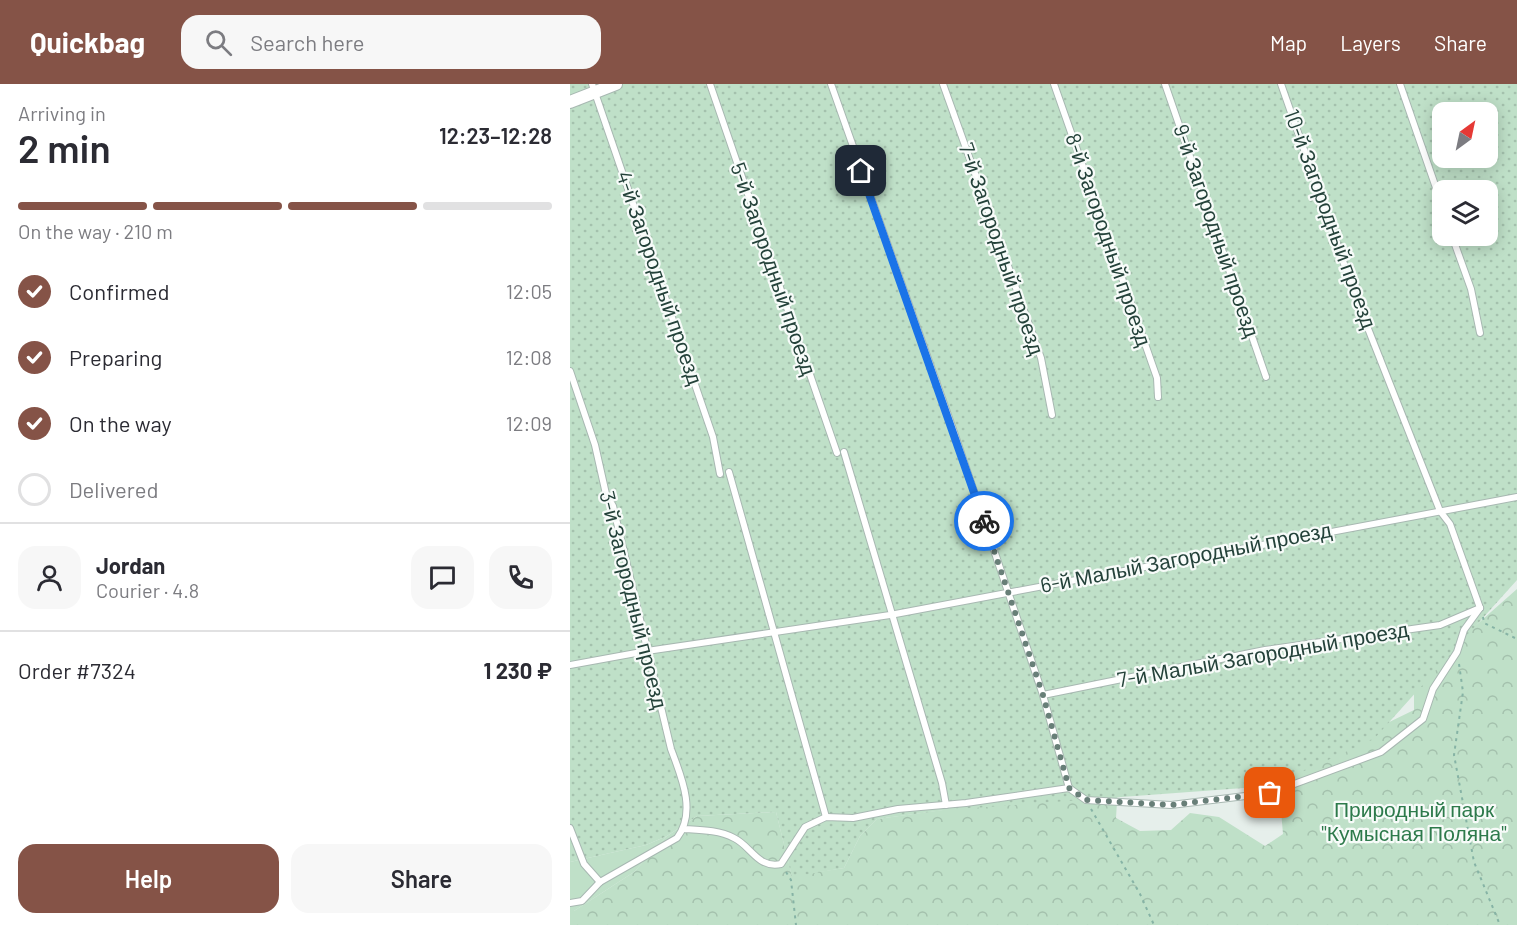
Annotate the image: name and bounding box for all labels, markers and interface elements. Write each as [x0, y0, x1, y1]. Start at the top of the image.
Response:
search box [181, 15, 601, 69]
text: Quickbag [30, 25, 145, 59]
icon: search [202, 26, 235, 59]
text: Search here [250, 29, 365, 55]
text: Map [1270, 30, 1307, 55]
text: Layers [1340, 30, 1401, 55]
text: Share [1434, 30, 1487, 55]
text: Arriving in [18, 101, 106, 125]
north arrow [1432, 102, 1498, 168]
map controls [1432, 102, 1498, 246]
street label: 10-й Загородный проезд [1280, 105, 1383, 332]
street label: 9-й Загородный проезд [1169, 121, 1266, 340]
text: 12:23–12:28 [439, 122, 552, 148]
text: 2 min [18, 124, 111, 171]
street label: 8-й Загородный проезд [1061, 130, 1158, 349]
street label: 7-й Загородный проезд [954, 139, 1050, 358]
pin [835, 145, 886, 196]
icon: home [844, 154, 877, 187]
street label: 5-й Загородный проезд [726, 159, 823, 378]
street label: 4-й Загородный проезд [612, 167, 709, 388]
button: layers [1432, 180, 1498, 246]
text: On the way · 210 m [18, 219, 173, 243]
icon: check [18, 275, 51, 308]
text: Confirmed [69, 278, 169, 304]
text: 12:05 [506, 279, 552, 303]
icon: check [18, 341, 51, 374]
text: Preparing [69, 344, 162, 370]
text: 12:08 [506, 345, 552, 369]
icon: check [18, 407, 51, 440]
text: On the way [69, 410, 172, 436]
text: 12:09 [506, 411, 552, 435]
text: Delivered [69, 476, 158, 502]
street label: 3-й Загородный проезд [595, 488, 674, 711]
courier [954, 491, 1014, 551]
icon: bike [968, 505, 1001, 538]
street label: 6-й Малый Загородный проезд [1038, 516, 1333, 597]
button: person [18, 546, 81, 609]
button: chat [411, 546, 474, 609]
button: phone [489, 546, 552, 609]
text: Jordan [96, 552, 165, 578]
text: Courier · 4.8 [96, 578, 199, 602]
street label: 7-й Малый Загородный проезд [1115, 616, 1410, 691]
text: Order #7324 [18, 657, 136, 683]
text: 1 230 ₽ [484, 657, 552, 683]
pin [1244, 767, 1295, 818]
icon: bag [1253, 776, 1286, 809]
park label: Природный парк "Кумысная Поляна" [1321, 796, 1507, 845]
button: Help [18, 844, 279, 913]
button: Share [291, 844, 552, 913]

